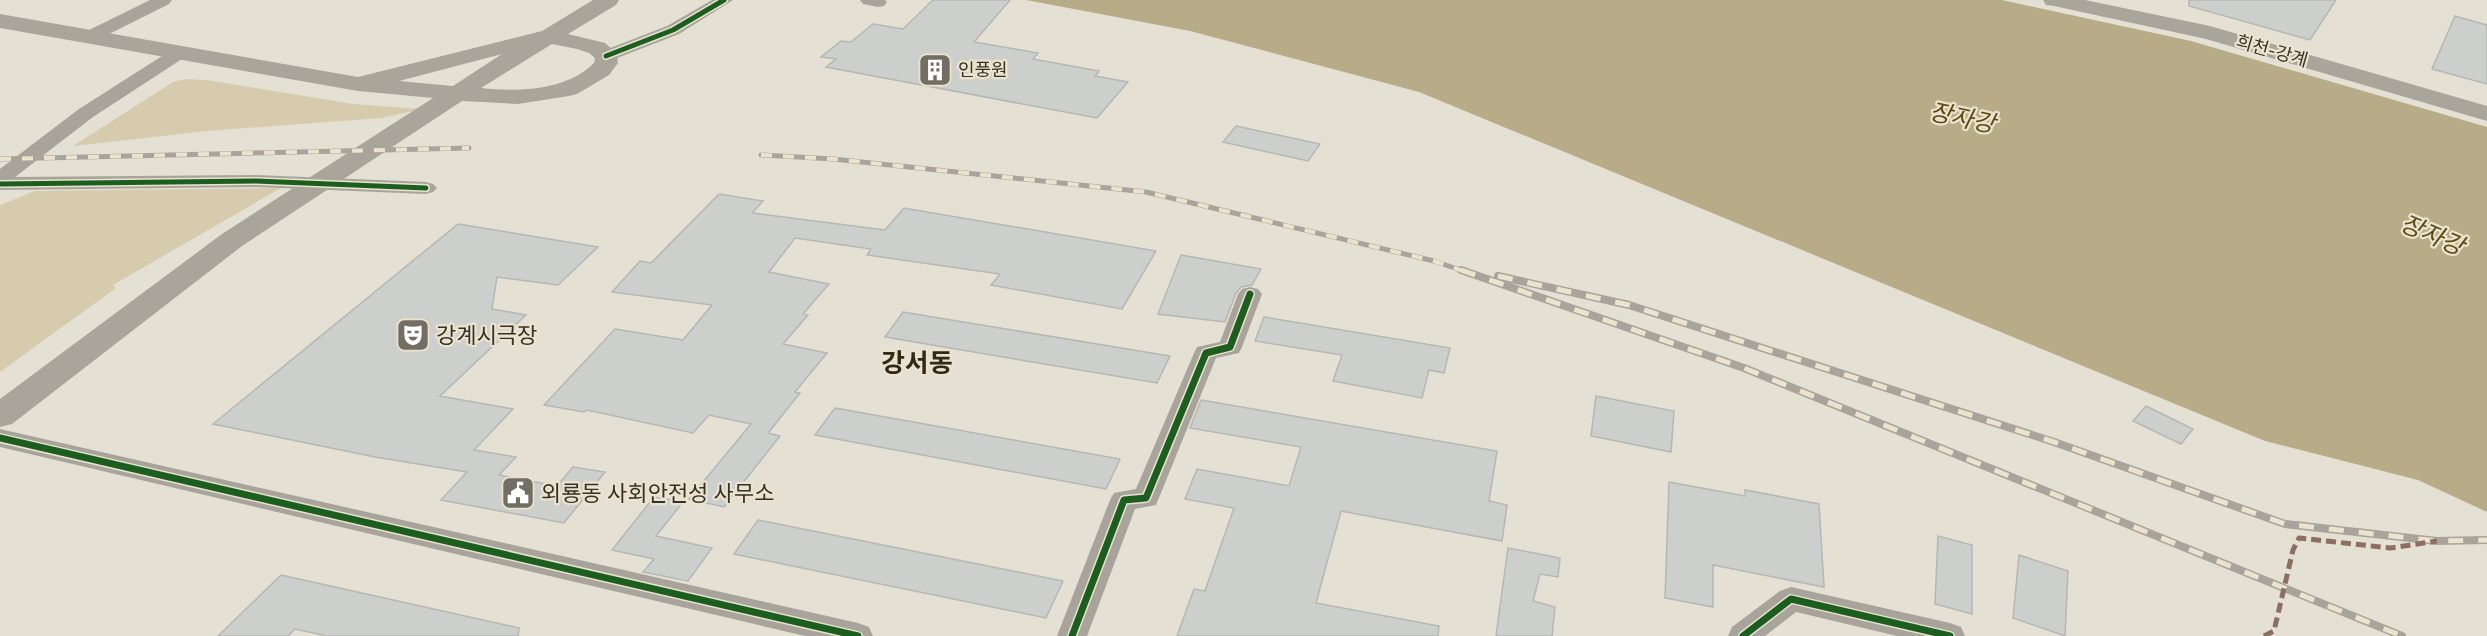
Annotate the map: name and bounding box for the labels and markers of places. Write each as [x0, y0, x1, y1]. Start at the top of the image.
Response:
building icon: 인풍원 [917, 52, 953, 88]
place label: 인풍원 [958, 59, 1008, 81]
theatre icon: 강계시극장 [395, 317, 431, 353]
place label: 강계시극장 [436, 322, 537, 349]
public building icon: 외룡동 사회안전성 사무소 [500, 475, 536, 511]
place label: 외룡동 사회안전성 사무소 [541, 480, 775, 507]

